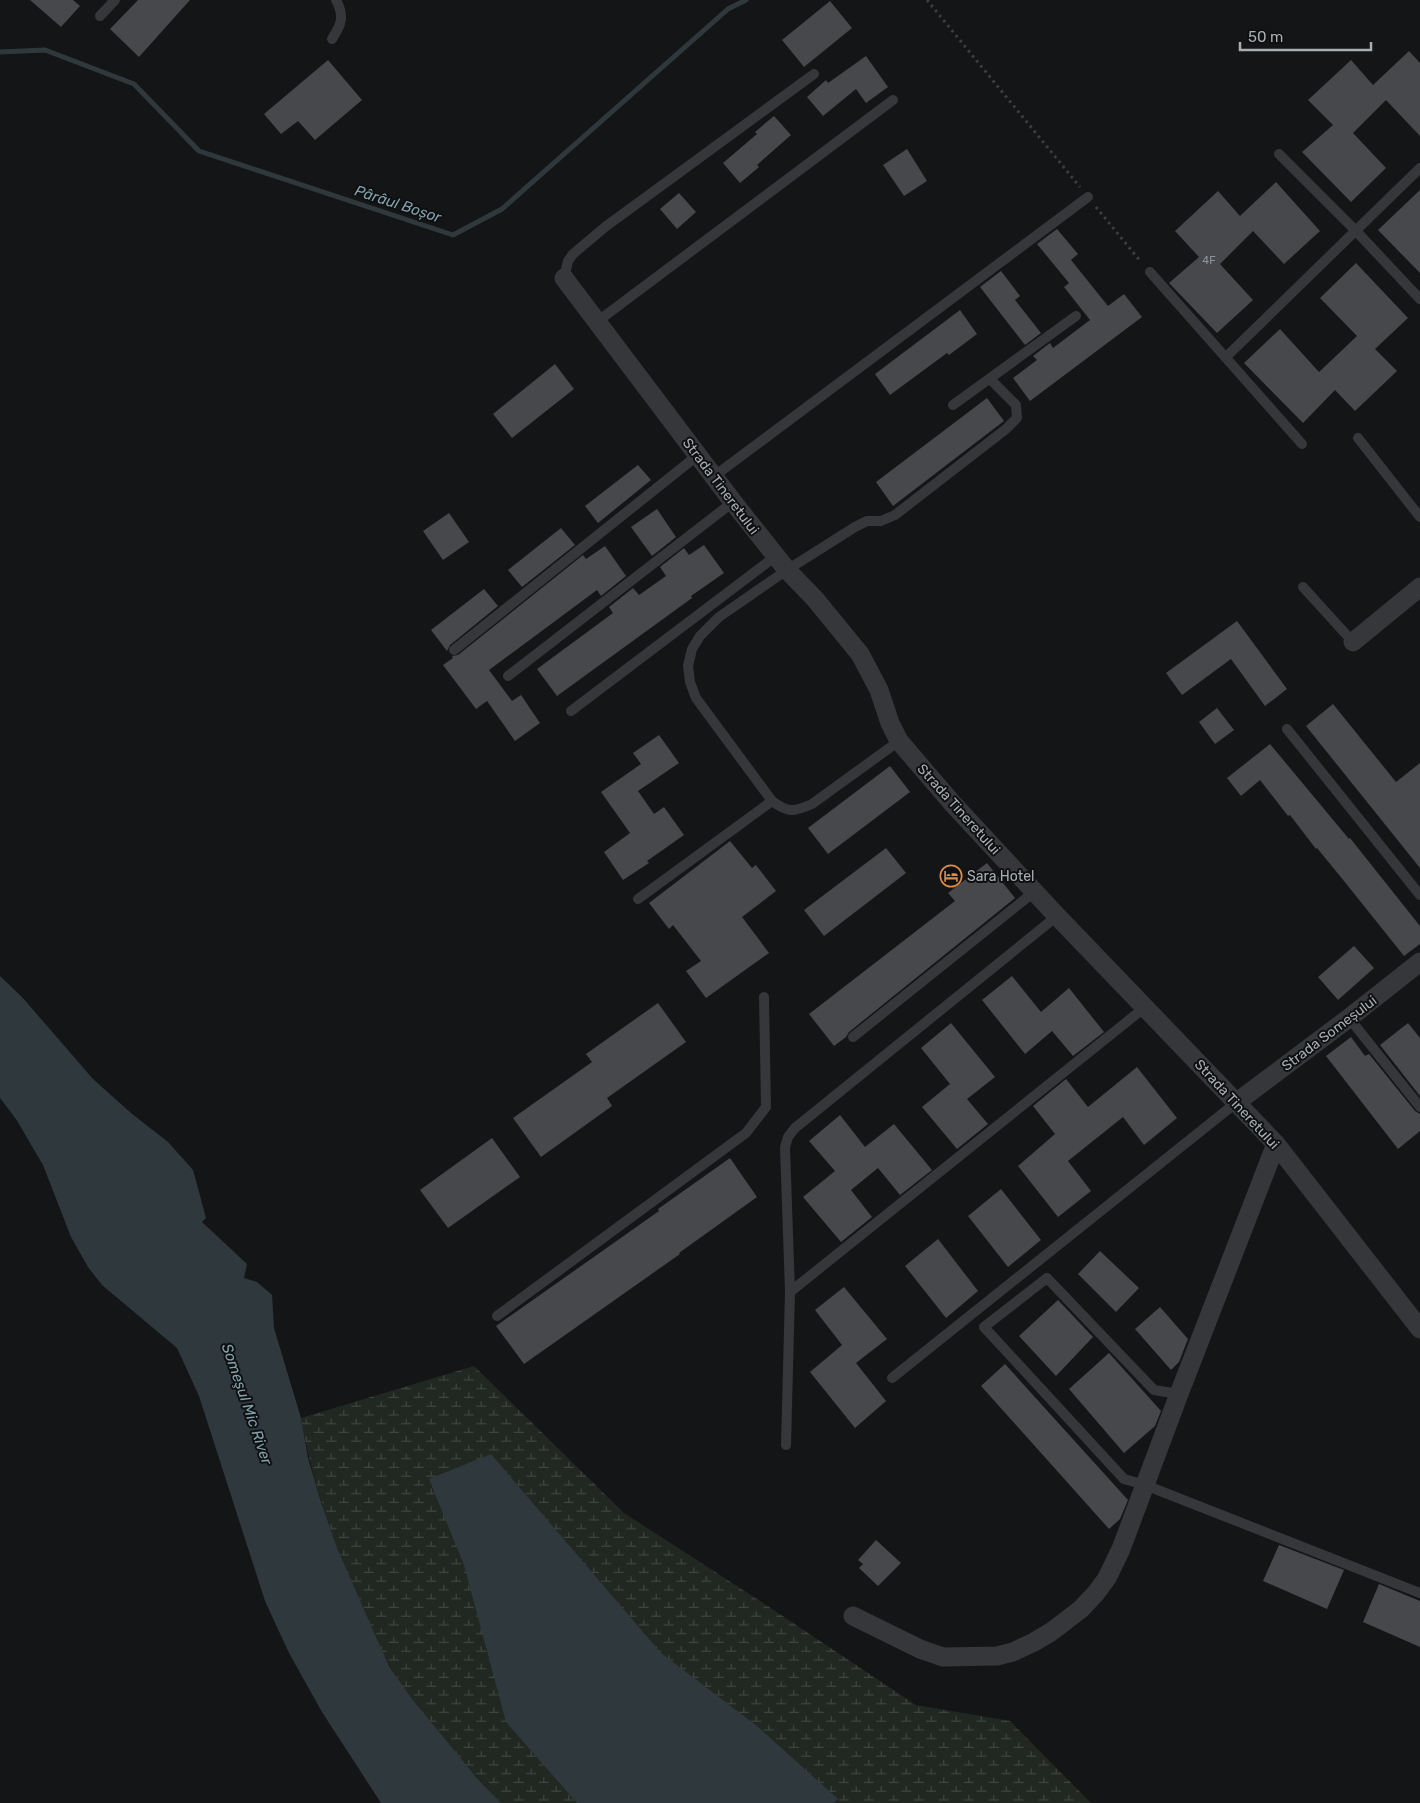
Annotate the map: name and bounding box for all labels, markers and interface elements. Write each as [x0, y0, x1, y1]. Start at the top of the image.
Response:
scale bar [1240, 20, 1371, 52]
text: 50 m [1248, 28, 1283, 46]
water label: Pârâul Boșor [352, 182, 445, 227]
house number: 4F [1202, 254, 1216, 267]
street label: Strada Tineretului [679, 435, 762, 538]
street label: Strada Tineretului [913, 760, 1004, 858]
hotel icon: Sara Hotel [939, 864, 963, 888]
place label: Sara Hotel [967, 868, 1034, 885]
street label: Strada Someșului [1278, 992, 1380, 1075]
street label: Strada Tineretului [1191, 1056, 1282, 1153]
water label: Someşul Mic River [218, 1341, 277, 1468]

